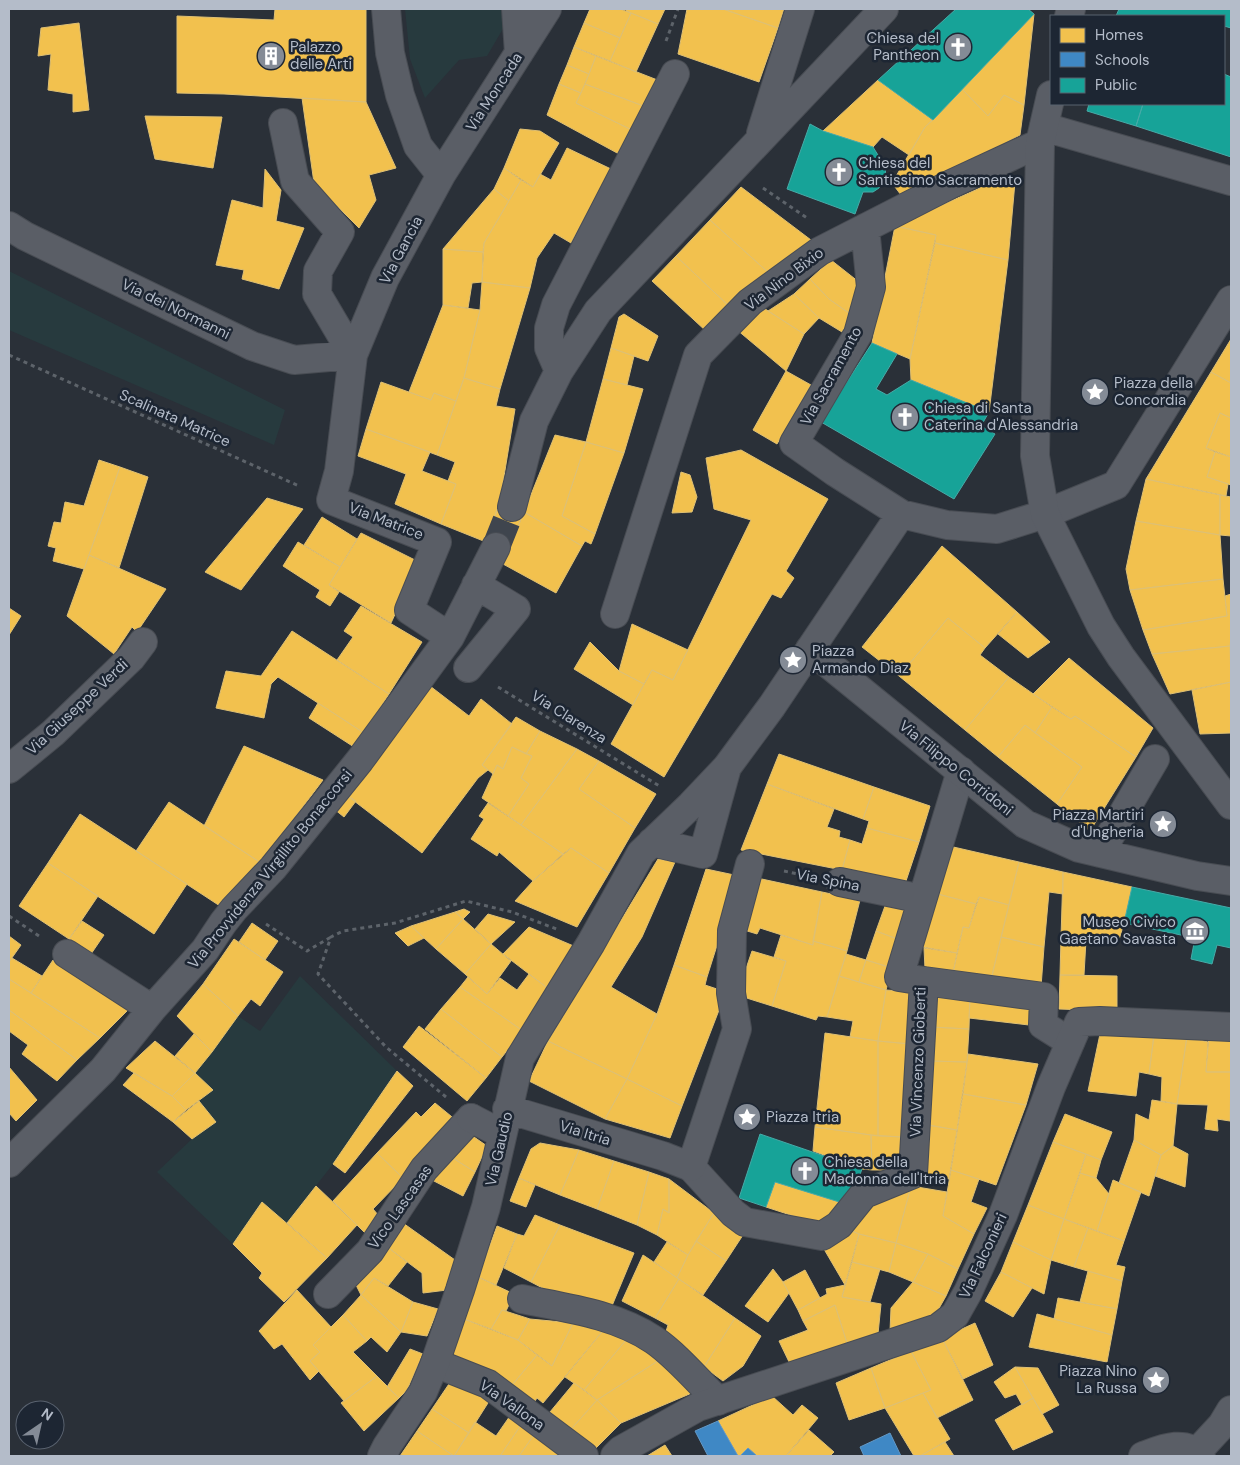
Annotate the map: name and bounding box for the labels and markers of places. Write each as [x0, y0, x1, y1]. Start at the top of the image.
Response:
place label: Chiesa del Pantheon [867, 28, 939, 65]
church icon: Chiesa del Pantheon [943, 32, 973, 62]
place label: Palazzo delle Arti [290, 37, 352, 74]
building icon: Palazzo delle Arti [256, 41, 286, 71]
place label: Chiesa del Santissimo Sacramento [858, 153, 1022, 190]
church icon: Chiesa del Santissimo Sacramento [824, 157, 854, 187]
place label: Piazza della Concordia [1114, 373, 1193, 410]
place icon: Piazza della Concordia [1080, 377, 1110, 407]
place label: Chiesa di Santa Caterina d'Alessandria [924, 398, 1078, 435]
church icon: Chiesa di Santa Caterina d'Alessandria [890, 402, 920, 432]
place label: Piazza Armando Diaz [812, 641, 909, 678]
place icon: Piazza Armando Diaz [778, 645, 808, 675]
place label: Piazza Martiri d'Ungheria [1053, 805, 1144, 842]
place icon: Piazza Martiri d'Ungheria [1148, 809, 1178, 839]
place label: Museo Civico Gaetano Savasta [1059, 912, 1176, 949]
museum icon: Museo Civico Gaetano Savasta [1180, 916, 1210, 946]
place icon: Piazza Itria [732, 1102, 762, 1132]
place label: Piazza Itria [766, 1107, 839, 1127]
place label: Chiesa della Madonna dell'Itria [824, 1152, 946, 1189]
church icon: Chiesa della Madonna dell'Itria [790, 1156, 820, 1186]
place label: Piazza Nino La Russa [1059, 1361, 1137, 1398]
place icon: Piazza Nino La Russa [1141, 1365, 1171, 1395]

